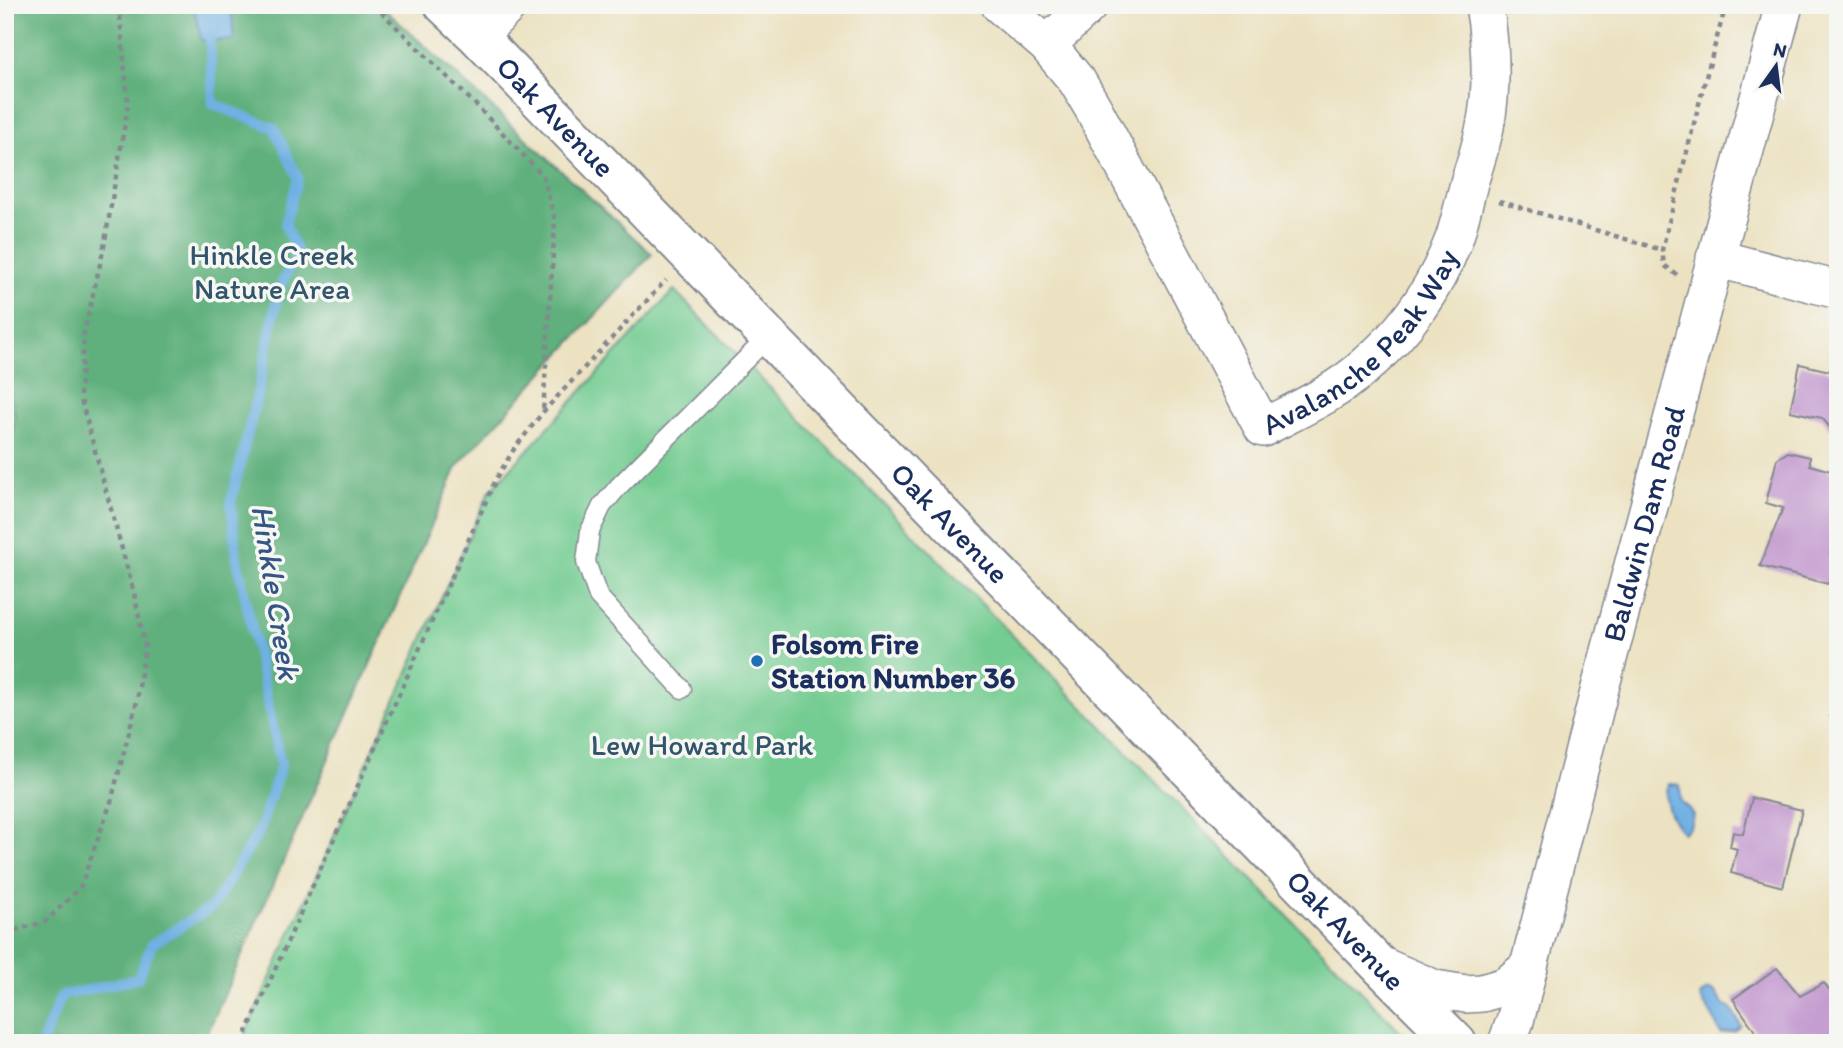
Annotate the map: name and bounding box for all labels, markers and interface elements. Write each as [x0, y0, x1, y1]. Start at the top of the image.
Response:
north arrow [1742, 32, 1812, 102]
text: N [1771, 37, 1789, 63]
street label: Oak Avenue [489, 48, 623, 185]
park label: Hinkle Creek Nature Area [189, 236, 355, 307]
street label: Avalanche Peak Way [1256, 243, 1466, 443]
street label: Baldwin Dam Road [1594, 402, 1693, 646]
street label: Oak Avenue [883, 454, 1017, 591]
water label: Hinkle Creek [243, 502, 309, 684]
place label: Folsom Fire Station Number 36 [771, 625, 1016, 696]
marker: Folsom Fire Station Number 36 [749, 653, 765, 669]
park label: Lew Howard Park [591, 726, 814, 763]
street label: Oak Avenue [1279, 862, 1413, 998]

